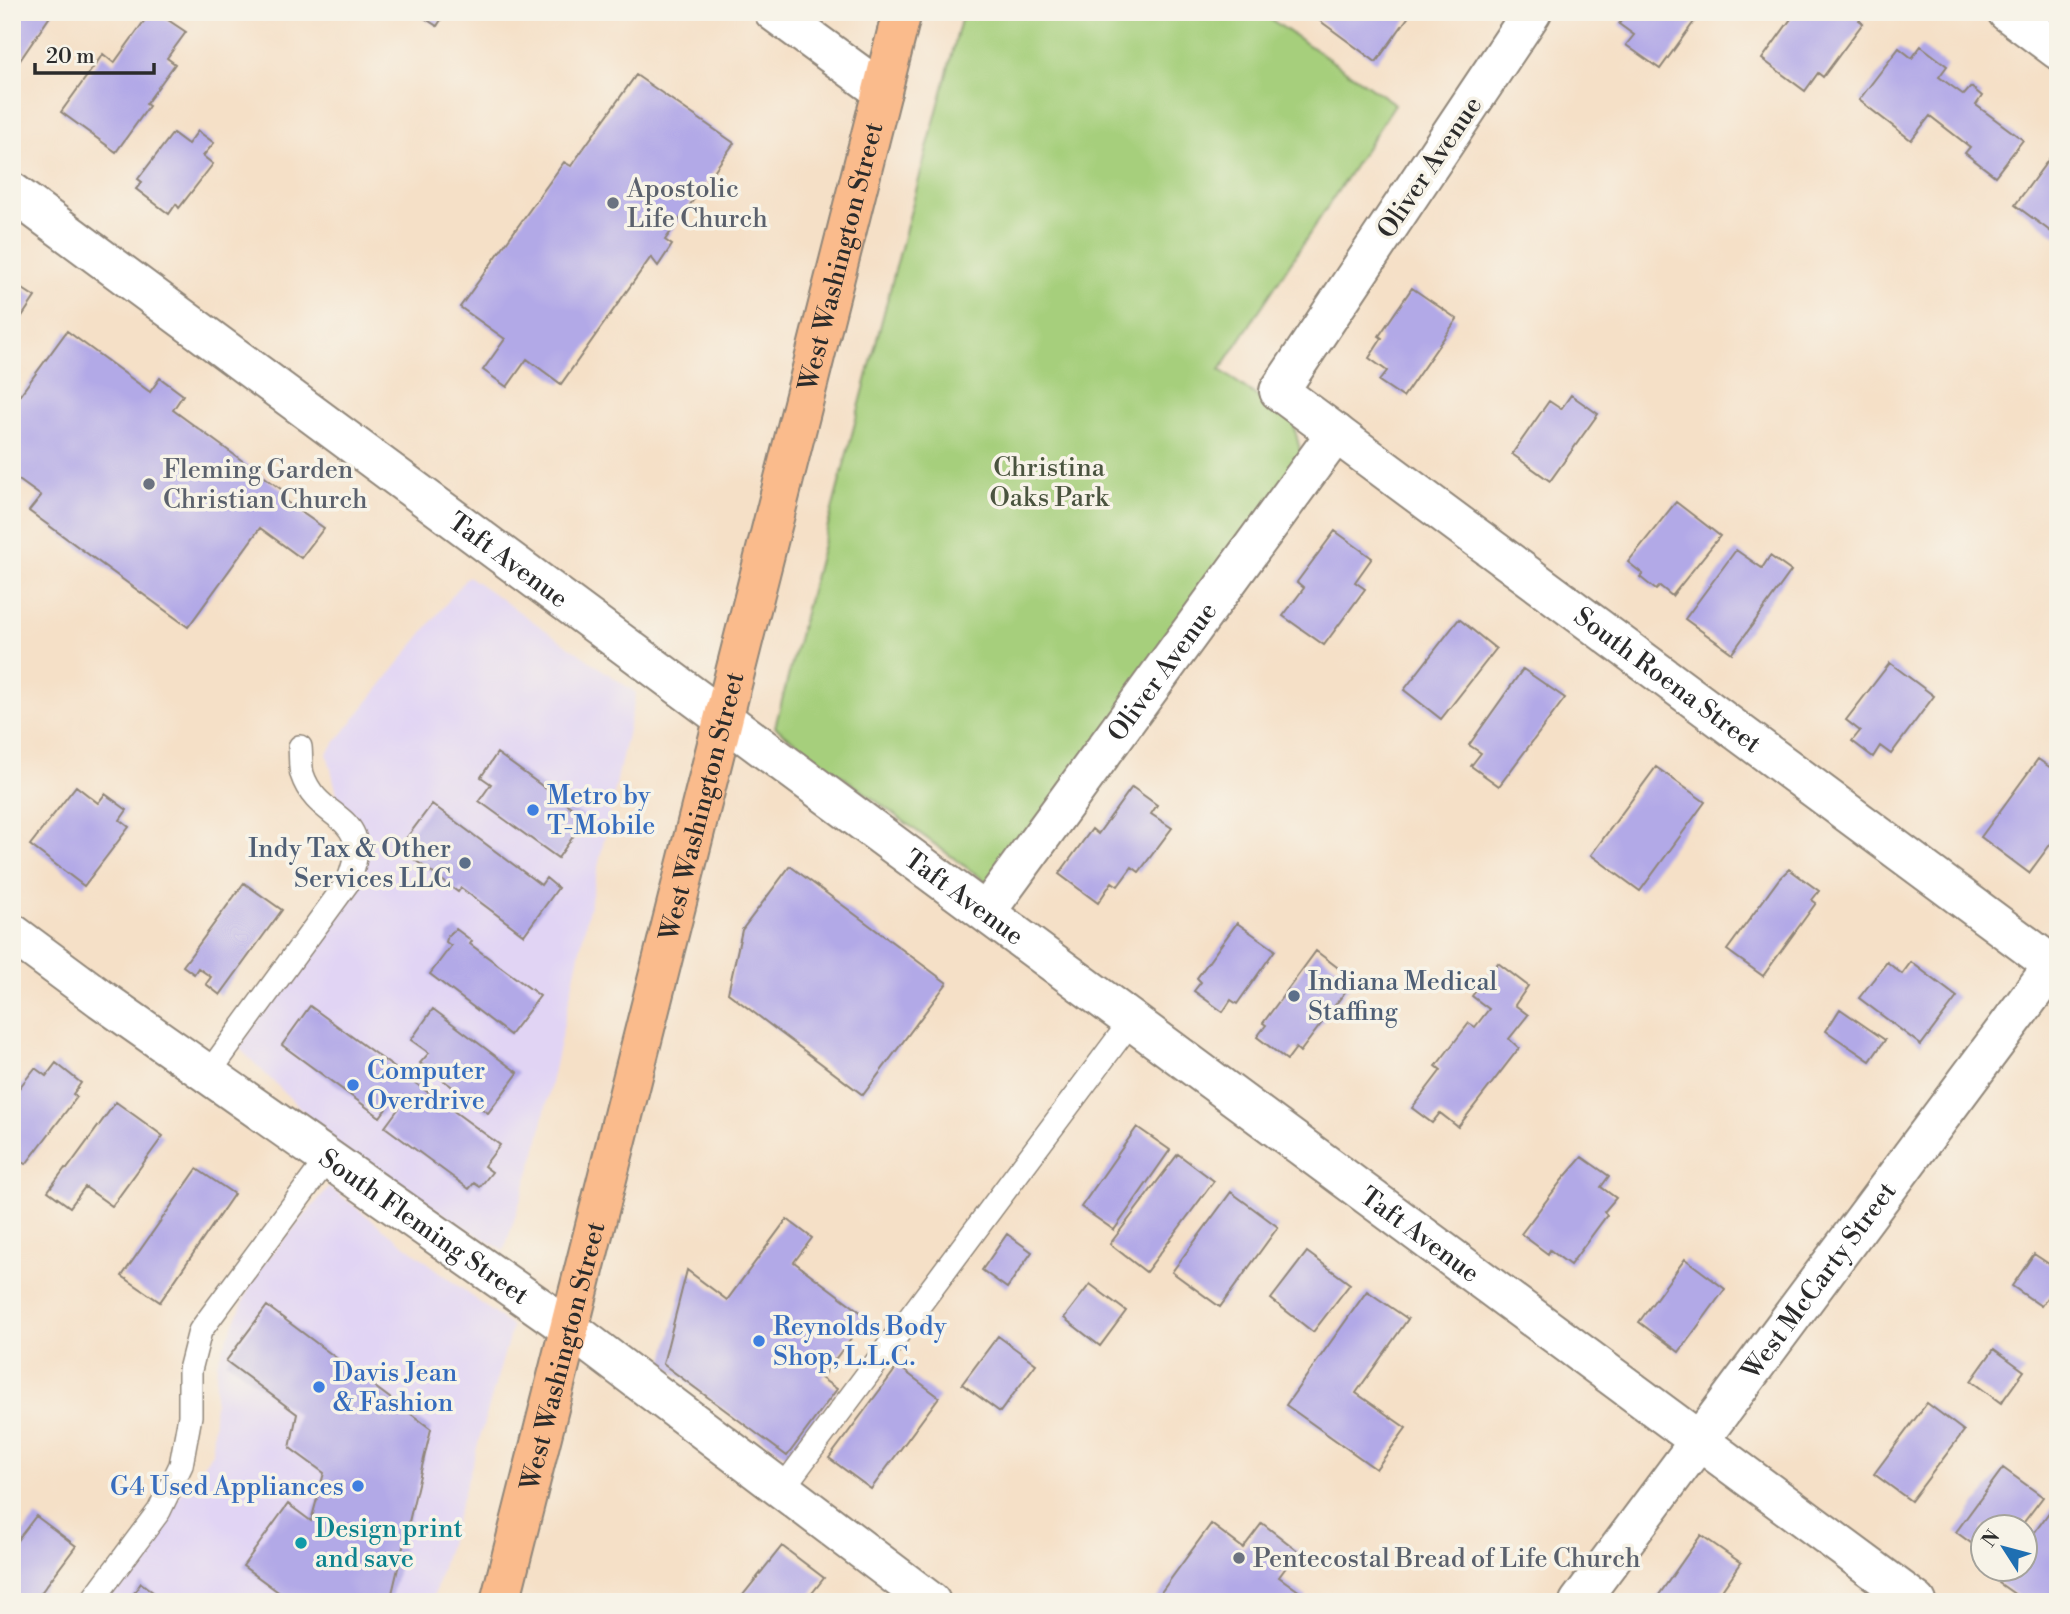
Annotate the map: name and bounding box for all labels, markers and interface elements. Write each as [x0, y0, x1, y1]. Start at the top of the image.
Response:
scale bar [35, 32, 154, 76]
text: 20 m [46, 44, 95, 70]
street label: Oliver Avenue [1371, 90, 1489, 245]
street label: West Washington Street [792, 119, 891, 395]
place label: Apostolic Life Church [626, 173, 768, 235]
marker: Apostolic Life Church [605, 195, 621, 211]
park label: Christina Oaks Park [990, 452, 1110, 514]
place label: Fleming Garden Christian Church [163, 454, 368, 516]
marker: Fleming Garden Christian Church [141, 476, 157, 492]
street label: Taft Avenue [442, 506, 574, 615]
street label: Oliver Avenue [1101, 596, 1224, 748]
street label: South Roena Street [1567, 601, 1767, 760]
street label: West Washington Street [653, 669, 752, 945]
place label: Metro by T-Mobile [547, 780, 655, 842]
marker: Metro by T-Mobile [525, 802, 541, 818]
place label: Indy Tax & Other Services LLC [248, 833, 451, 895]
street label: Taft Avenue [898, 843, 1030, 952]
marker: Indy Tax & Other Services LLC [457, 855, 473, 871]
place label: Indiana Medical Staffing [1308, 966, 1498, 1028]
marker: Indiana Medical Staffing [1286, 988, 1302, 1004]
place label: Computer Overdrive [367, 1055, 485, 1117]
marker: Computer Overdrive [345, 1077, 361, 1093]
street label: South Fleming Street [313, 1142, 535, 1312]
street label: West McCarty Street [1735, 1176, 1903, 1387]
street label: Taft Avenue [1354, 1180, 1486, 1290]
street label: West Washington Street [514, 1218, 613, 1495]
place label: Reynolds Body Shop, L.L.C. [773, 1311, 947, 1373]
marker: Reynolds Body Shop, L.L.C. [751, 1333, 767, 1349]
place label: Davis Jean & Fashion [333, 1357, 457, 1419]
marker: Davis Jean & Fashion [311, 1379, 327, 1395]
place label: G4 Used Appliances [110, 1471, 344, 1503]
marker: G4 Used Appliances [350, 1478, 366, 1494]
north arrow [1968, 1512, 2038, 1582]
place label: Design print and save [315, 1513, 463, 1575]
text: N [1977, 1525, 2005, 1552]
marker: Design print and save [293, 1535, 309, 1551]
place label: Pentecostal Bread of Life Church [1253, 1543, 1640, 1575]
marker: Pentecostal Bread of Life Church [1231, 1550, 1247, 1566]

